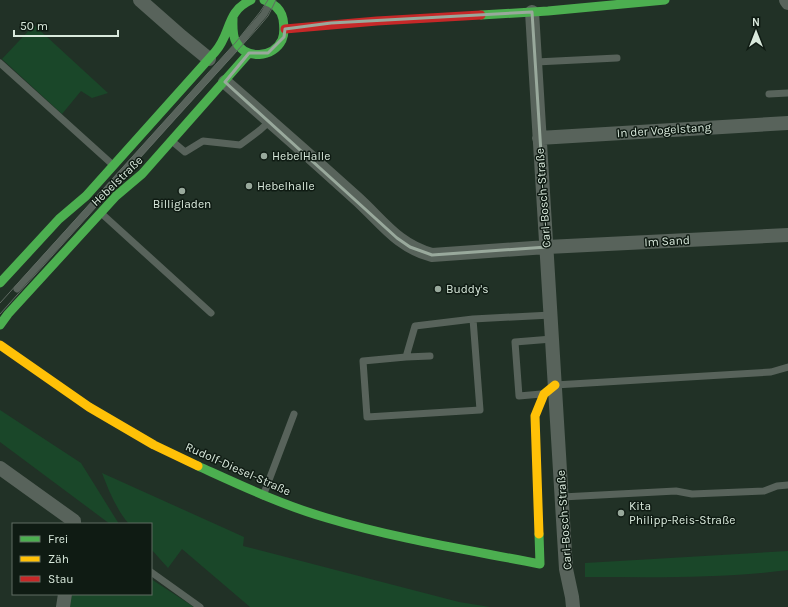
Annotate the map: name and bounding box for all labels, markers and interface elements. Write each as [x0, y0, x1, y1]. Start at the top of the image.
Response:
scale bar [14, 12, 118, 38]
north arrow [736, 12, 776, 52]
text: N [752, 16, 760, 29]
text: 50 m [20, 19, 48, 33]
street label: In der Vogelstang [616, 120, 712, 140]
street label: Carl-Bosch-Straße [533, 148, 553, 248]
place label: HebelHalle [272, 149, 330, 163]
marker: HebelHalle [259, 151, 269, 161]
street label: Hebelstraße [88, 153, 146, 209]
place label: Hebelhalle [257, 179, 315, 193]
marker: Hebelhalle [244, 181, 254, 191]
marker: Billigladen [177, 186, 187, 196]
place label: Billigladen [153, 197, 211, 211]
street label: Im Sand [644, 233, 690, 249]
place label: Buddy's [446, 282, 488, 296]
marker: Buddy's [433, 284, 443, 294]
street label: Rudolf-Diesel-Straße [183, 439, 293, 499]
street label: Carl-Bosch-Straße [554, 470, 574, 570]
place label: Kita Philipp-Reis-Straße [629, 499, 735, 527]
marker: Kita Philipp-Reis-Straße [616, 508, 626, 518]
legend [12, 523, 152, 595]
text: Frei [48, 532, 68, 546]
text: Zäh [48, 552, 69, 566]
text: Stau [48, 572, 74, 586]

